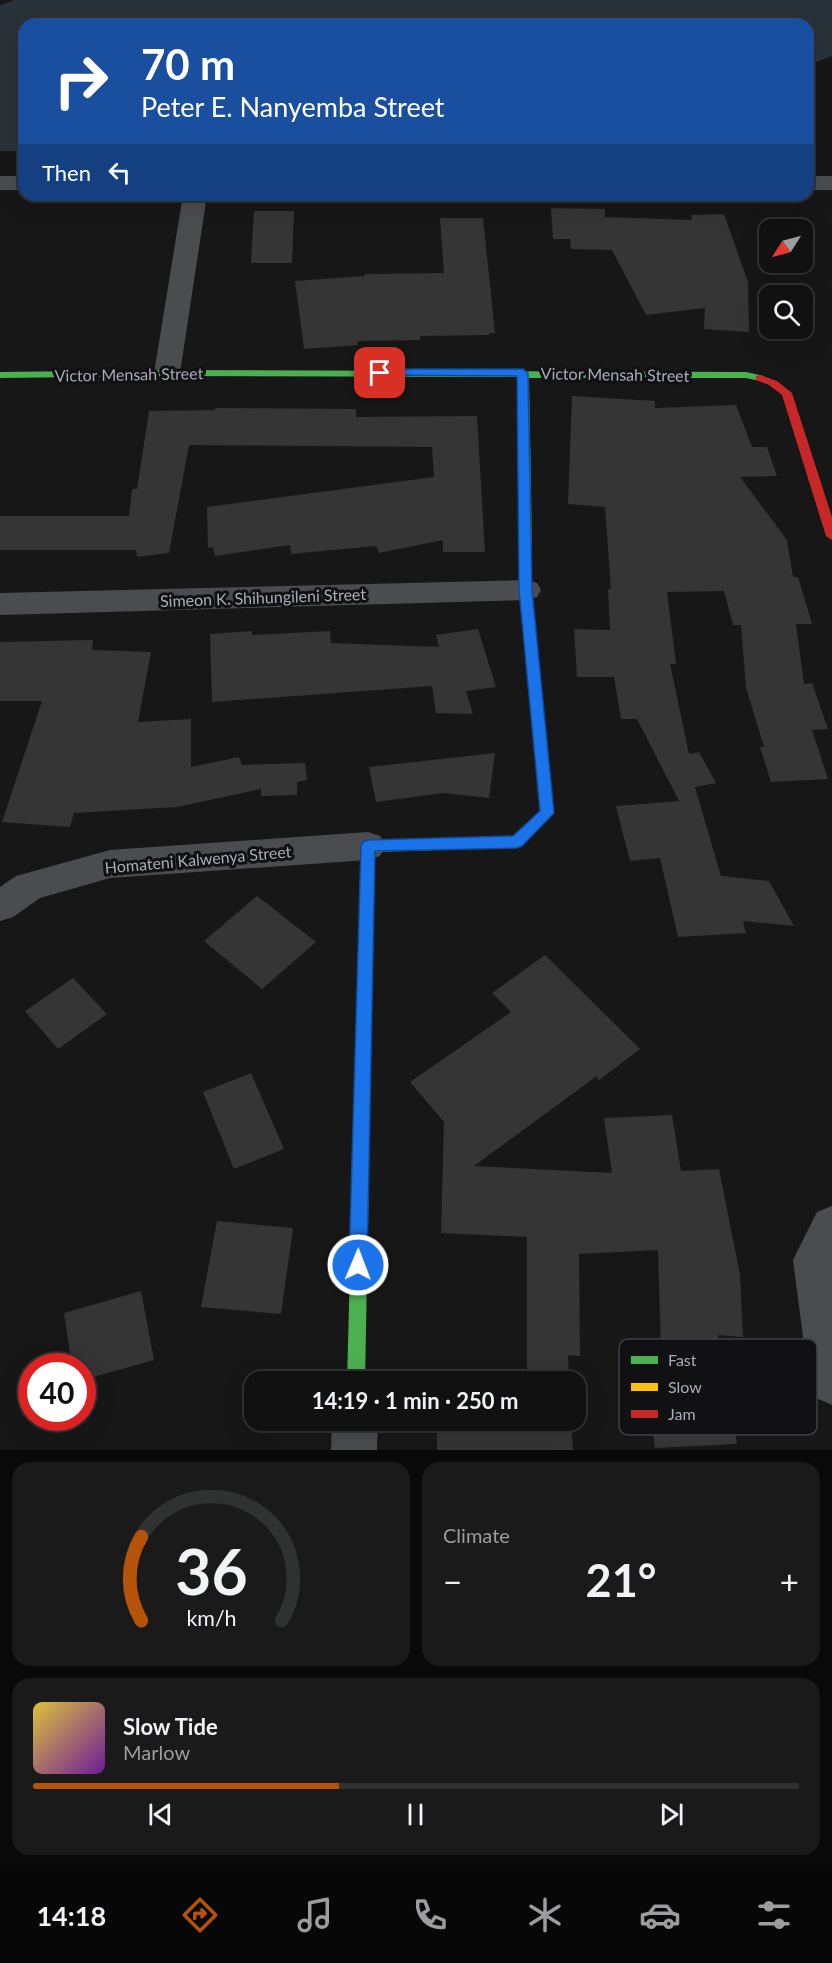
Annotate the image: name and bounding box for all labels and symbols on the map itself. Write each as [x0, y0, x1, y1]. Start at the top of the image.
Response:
north arrow [759, 219, 813, 273]
pin [354, 347, 405, 398]
street label: Victor Mensah Street [55, 363, 204, 385]
street label: Victor Mensah Street [541, 363, 690, 385]
street label: Simeon K. Shihungileni Street [160, 584, 367, 610]
street label: Homateni Kalwenya Street [104, 841, 292, 877]
position arrow [326, 1233, 390, 1297]
legend [619, 1339, 817, 1435]
text: Fast [668, 1350, 697, 1369]
speed limit sign: 40 [18, 1353, 96, 1431]
text: Slow [668, 1377, 702, 1396]
text: Jam [668, 1404, 696, 1423]

